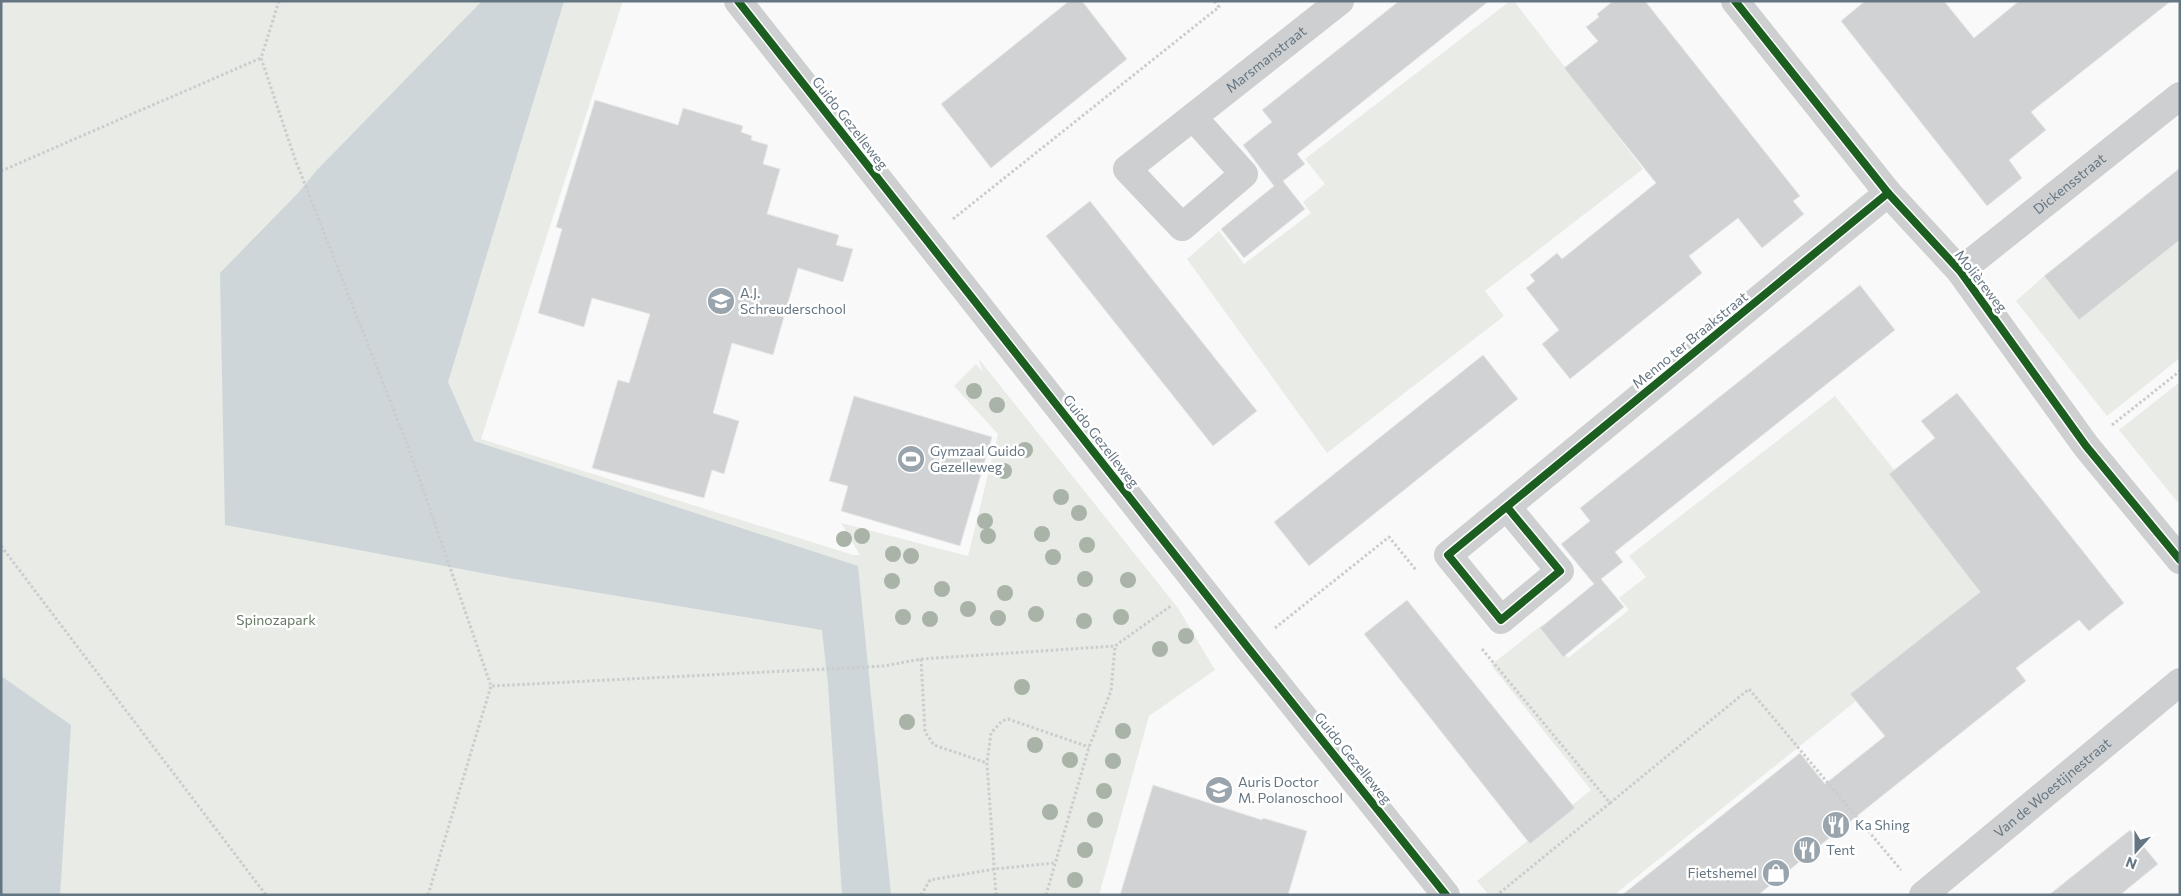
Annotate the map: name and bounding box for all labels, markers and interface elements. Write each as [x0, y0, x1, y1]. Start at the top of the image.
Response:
street label: Marsmanstraat [1222, 22, 1310, 96]
street label: Guido Gezelleweg [809, 73, 892, 173]
street label: Dickensstraat [2030, 149, 2109, 217]
street label: Molièreweg [1952, 246, 2011, 316]
place label: A.J. Schreuderschool [740, 284, 846, 317]
school or university icon: A.J. Schreuderschool [706, 286, 736, 316]
street label: Menno ter Braakstraat [1628, 288, 1751, 391]
street label: Guido Gezelleweg [1060, 391, 1143, 491]
place label: Gymzaal Guido Gezelleweg [930, 442, 1025, 475]
sports icon: Gymzaal Guido Gezelleweg [896, 444, 926, 474]
park label: Spinozapark [236, 611, 316, 628]
street label: Guido Gezelleweg [1311, 708, 1396, 807]
street label: Van de Woestijnestraat [1990, 734, 2114, 841]
place label: Auris Doctor M. Polanoschool [1238, 773, 1343, 806]
school or university icon: Auris Doctor M. Polanoschool [1204, 775, 1234, 805]
restaurant icon: Ka Shing [1821, 810, 1851, 840]
place label: Ka Shing [1855, 816, 1910, 833]
north arrow [2111, 826, 2161, 876]
restaurant icon: Tent [1792, 835, 1822, 865]
place label: Tent [1826, 841, 1855, 858]
text: N [2123, 854, 2139, 873]
shop icon: Fietshemel [1761, 858, 1791, 888]
place label: Fietshemel [1687, 864, 1757, 881]

